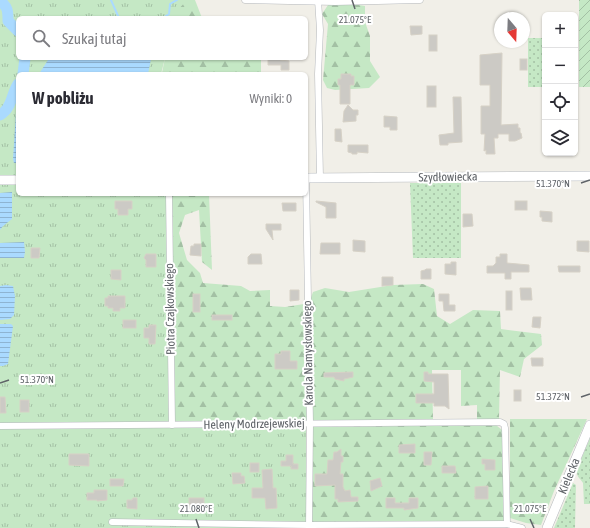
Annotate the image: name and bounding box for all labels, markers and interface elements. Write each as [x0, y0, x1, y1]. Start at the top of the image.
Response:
north arrow [494, 12, 530, 48]
map controls [542, 12, 578, 156]
button: + [542, 12, 578, 48]
text: 21.075°E [339, 14, 372, 25]
search box [16, 16, 308, 60]
icon: search [30, 27, 52, 49]
text: Szukaj tutaj [62, 30, 126, 47]
button: − [542, 48, 578, 84]
button: locate [542, 84, 578, 120]
text: W pobliżu [32, 88, 94, 108]
text: Wyniki: 0 [249, 91, 292, 106]
button: layers [542, 120, 578, 156]
street label: Szydłowiecka [418, 169, 478, 185]
text: 51.370°N [536, 178, 570, 189]
street label: Piotra Czajkowskiego [162, 263, 178, 355]
street label: Karola Namysłowskiego [300, 300, 316, 406]
text: 51.370°N [20, 374, 54, 385]
text: 51.372°N [536, 391, 570, 402]
street label: Heleny Modrzejewskiej [203, 416, 305, 432]
street label: Kielecka [555, 456, 583, 496]
text: 21.080°E [180, 503, 213, 514]
text: 21.075°E [514, 503, 547, 514]

